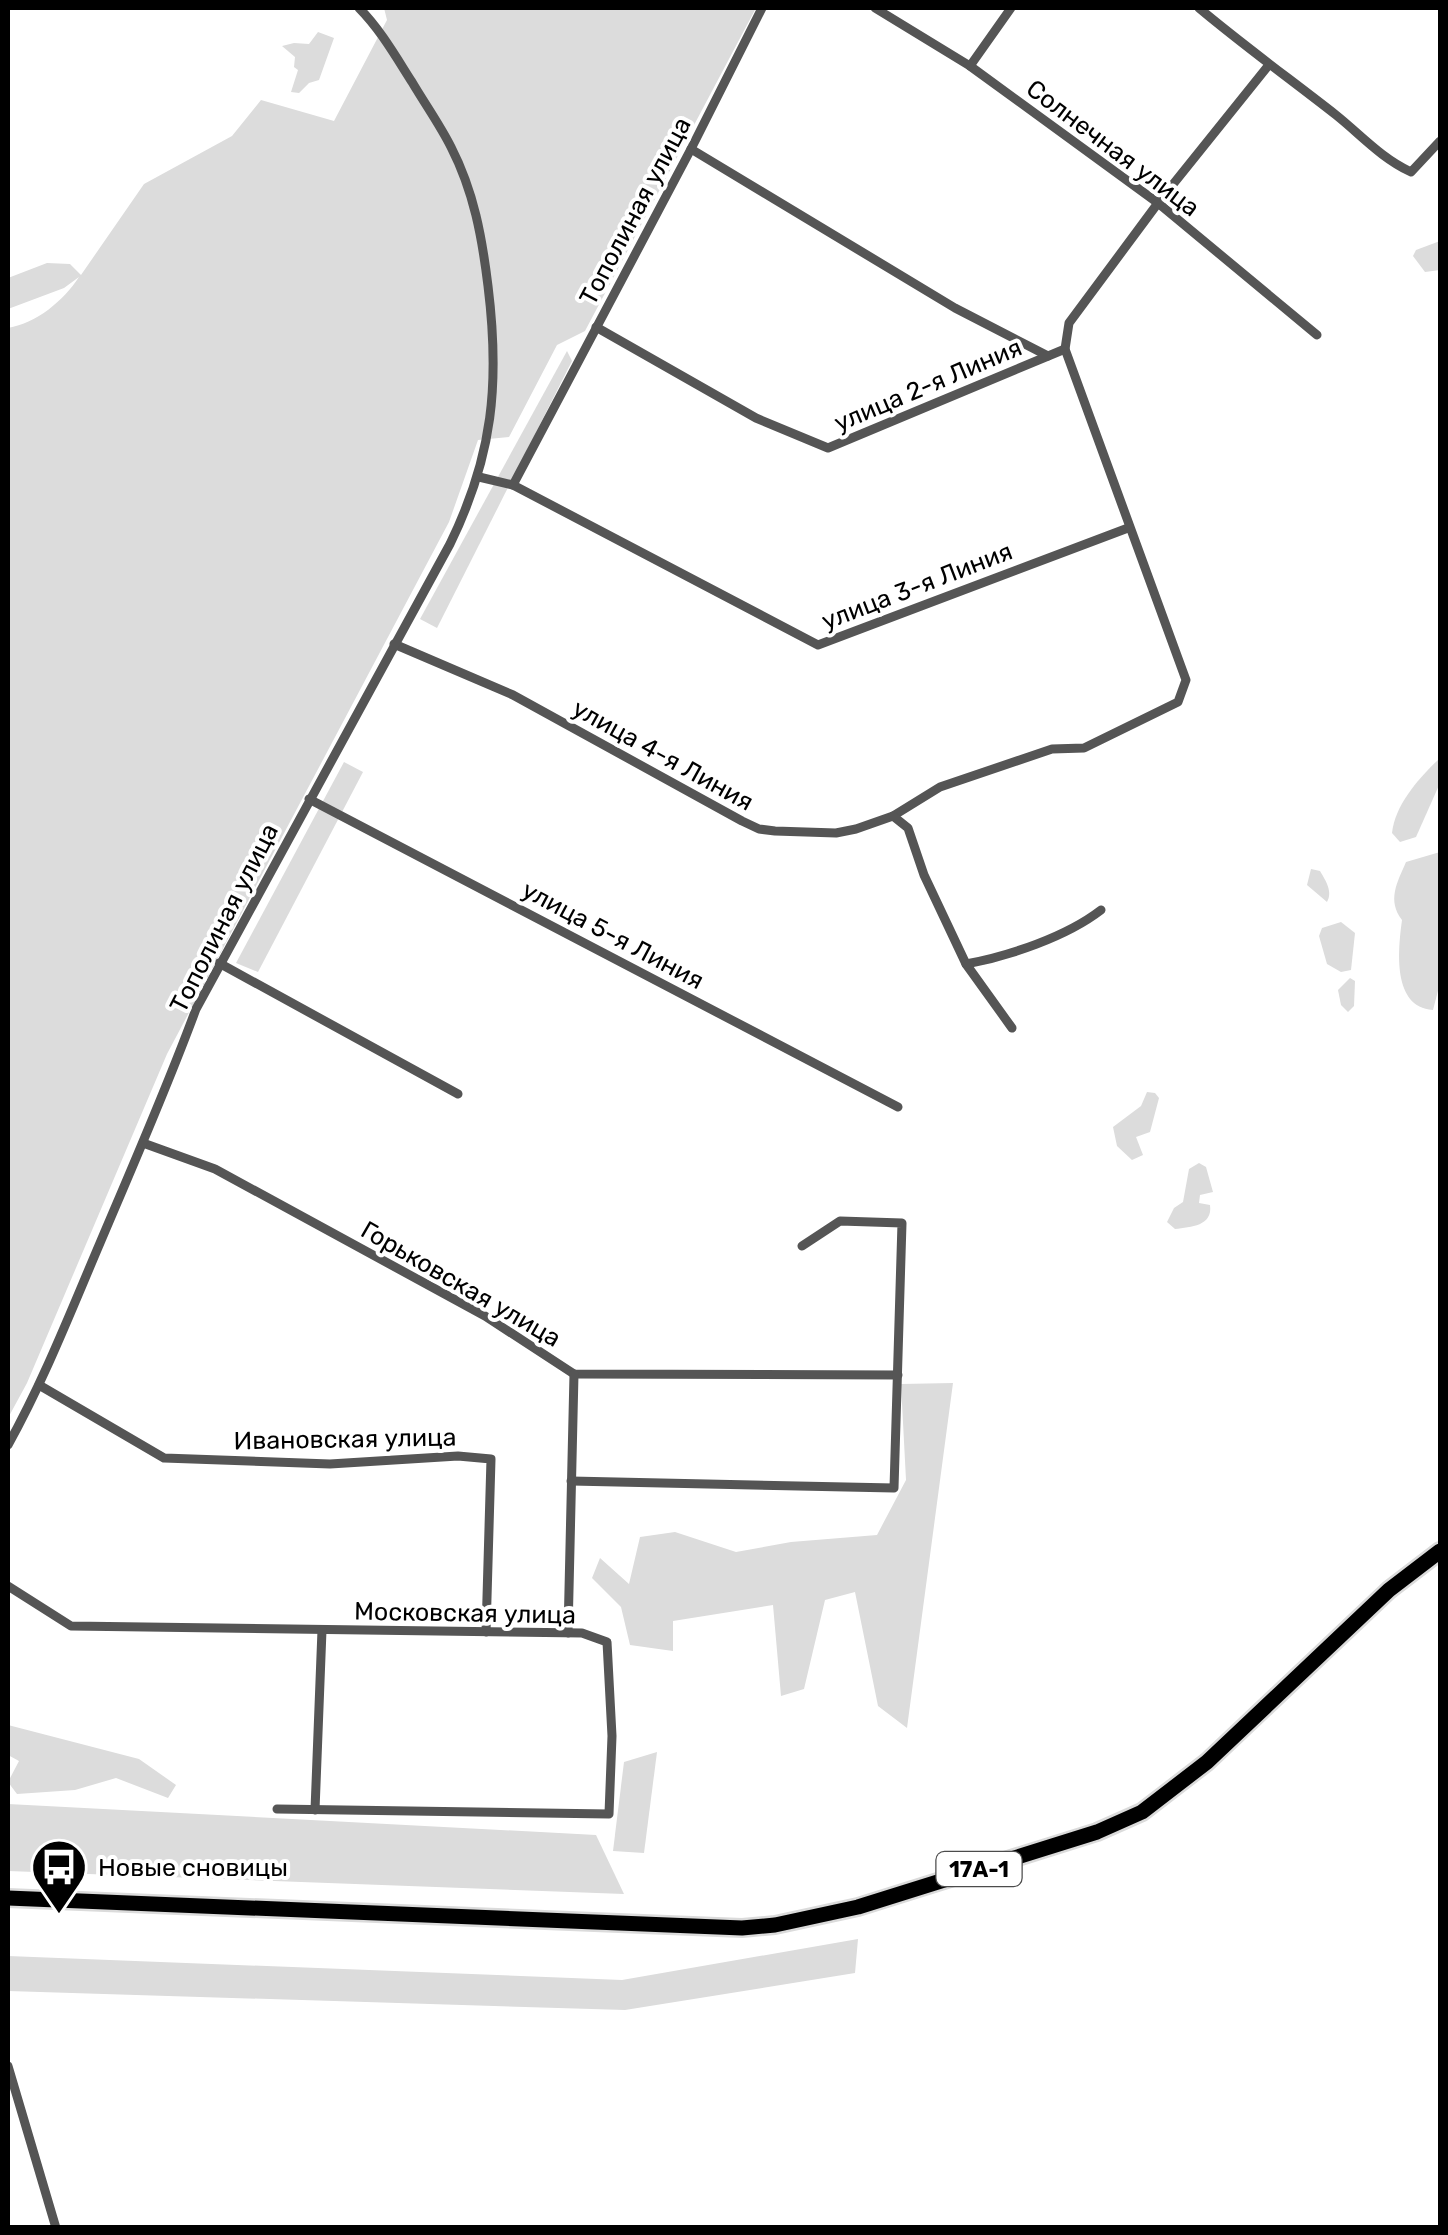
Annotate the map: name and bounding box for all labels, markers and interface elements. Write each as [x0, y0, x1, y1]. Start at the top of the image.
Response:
street label: Солнечная улица [1021, 74, 1205, 222]
street label: Тополиная улица [573, 112, 697, 310]
street label: улица 2-я Линия [830, 332, 1026, 438]
street label: улица 3-я Линия [818, 536, 1016, 636]
street label: улица 4-я Линия [567, 693, 759, 817]
street label: Тополиная улица [164, 819, 284, 1017]
street label: улица 5-я Линия [517, 875, 709, 995]
street label: Горьковская улица [356, 1215, 566, 1353]
street label: Ивановская улица [233, 1423, 457, 1455]
street label: Московская улица [354, 1597, 576, 1629]
bus stop icon: Новые сновицы [29, 1837, 89, 1916]
road number: 17А-1 [936, 1852, 1022, 1886]
place label: Новые сновицы [98, 1853, 288, 1882]

